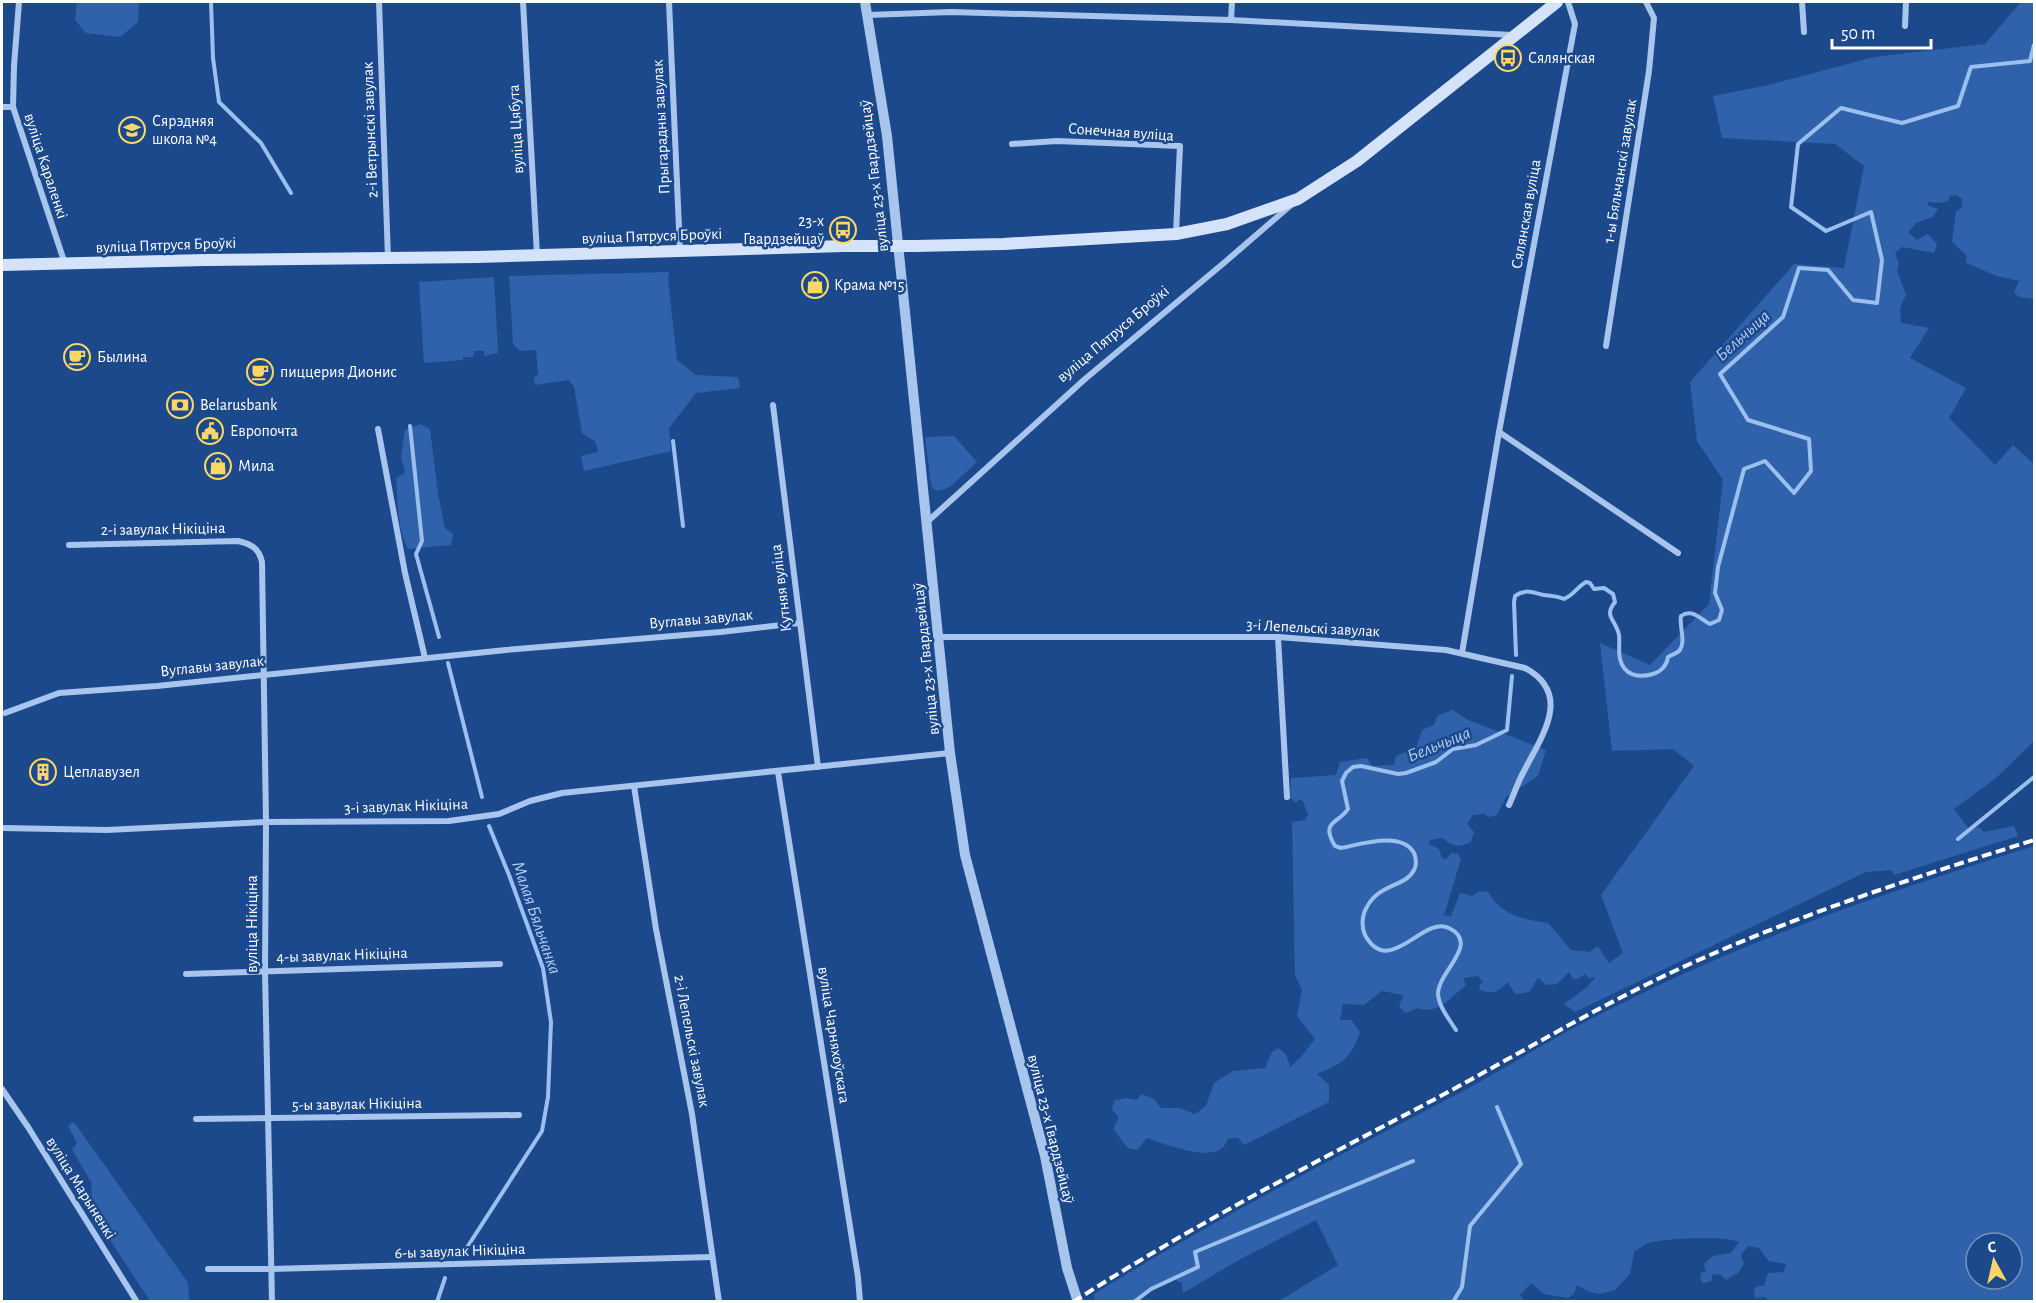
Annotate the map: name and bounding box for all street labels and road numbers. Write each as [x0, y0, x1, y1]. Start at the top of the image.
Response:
street label: Прыгарадны завулак [649, 59, 674, 195]
street label: 2-і Ветрынскі завулак [360, 61, 381, 198]
street label: вуліца Цябута [506, 84, 527, 174]
street label: 1-ы Бяльчанскі завулак [1601, 97, 1640, 245]
street label: вуліца 23-х Гвардзейцаў [857, 99, 892, 253]
street label: вуліца Караленкі [20, 111, 71, 221]
street label: Сонечная вуліца [1067, 120, 1174, 145]
street label: Сялянская вуліца [1508, 158, 1544, 270]
street label: вуліца Пятруся Броўкі [581, 226, 723, 247]
street label: вуліца Пятруся Броўкі [95, 235, 237, 256]
street label: вуліца Пятруся Броўкі [1054, 283, 1173, 386]
street label: 2-і завулак Нікіціна [100, 520, 226, 539]
street label: Кутняя вуліца [768, 543, 795, 633]
street label: вуліца 23-х Гвардзейцаў [910, 582, 943, 736]
street label: Вуглавы завулак [648, 606, 754, 633]
street label: 3-і Лепельскі завулак [1246, 617, 1381, 641]
street label: Вуглавы завулак [159, 653, 265, 680]
street label: 3-і завулак Нікіціна [344, 796, 468, 817]
street label: вуліца Нікіціна [244, 875, 261, 973]
street label: 4-ы завулак Нікіціна [276, 945, 408, 966]
street label: вуліца Чарняхоўскага [814, 966, 853, 1105]
street label: 2-і Лепельскі завулак [670, 973, 713, 1109]
street label: вуліца 23-х Гвардзейцаў [1024, 1053, 1077, 1206]
street label: 5-ы завулак Нікіціна [292, 1095, 422, 1114]
street label: вуліца Марыненкі [42, 1134, 119, 1242]
street label: 6-ы завулак Нікіціна [394, 1241, 526, 1262]

